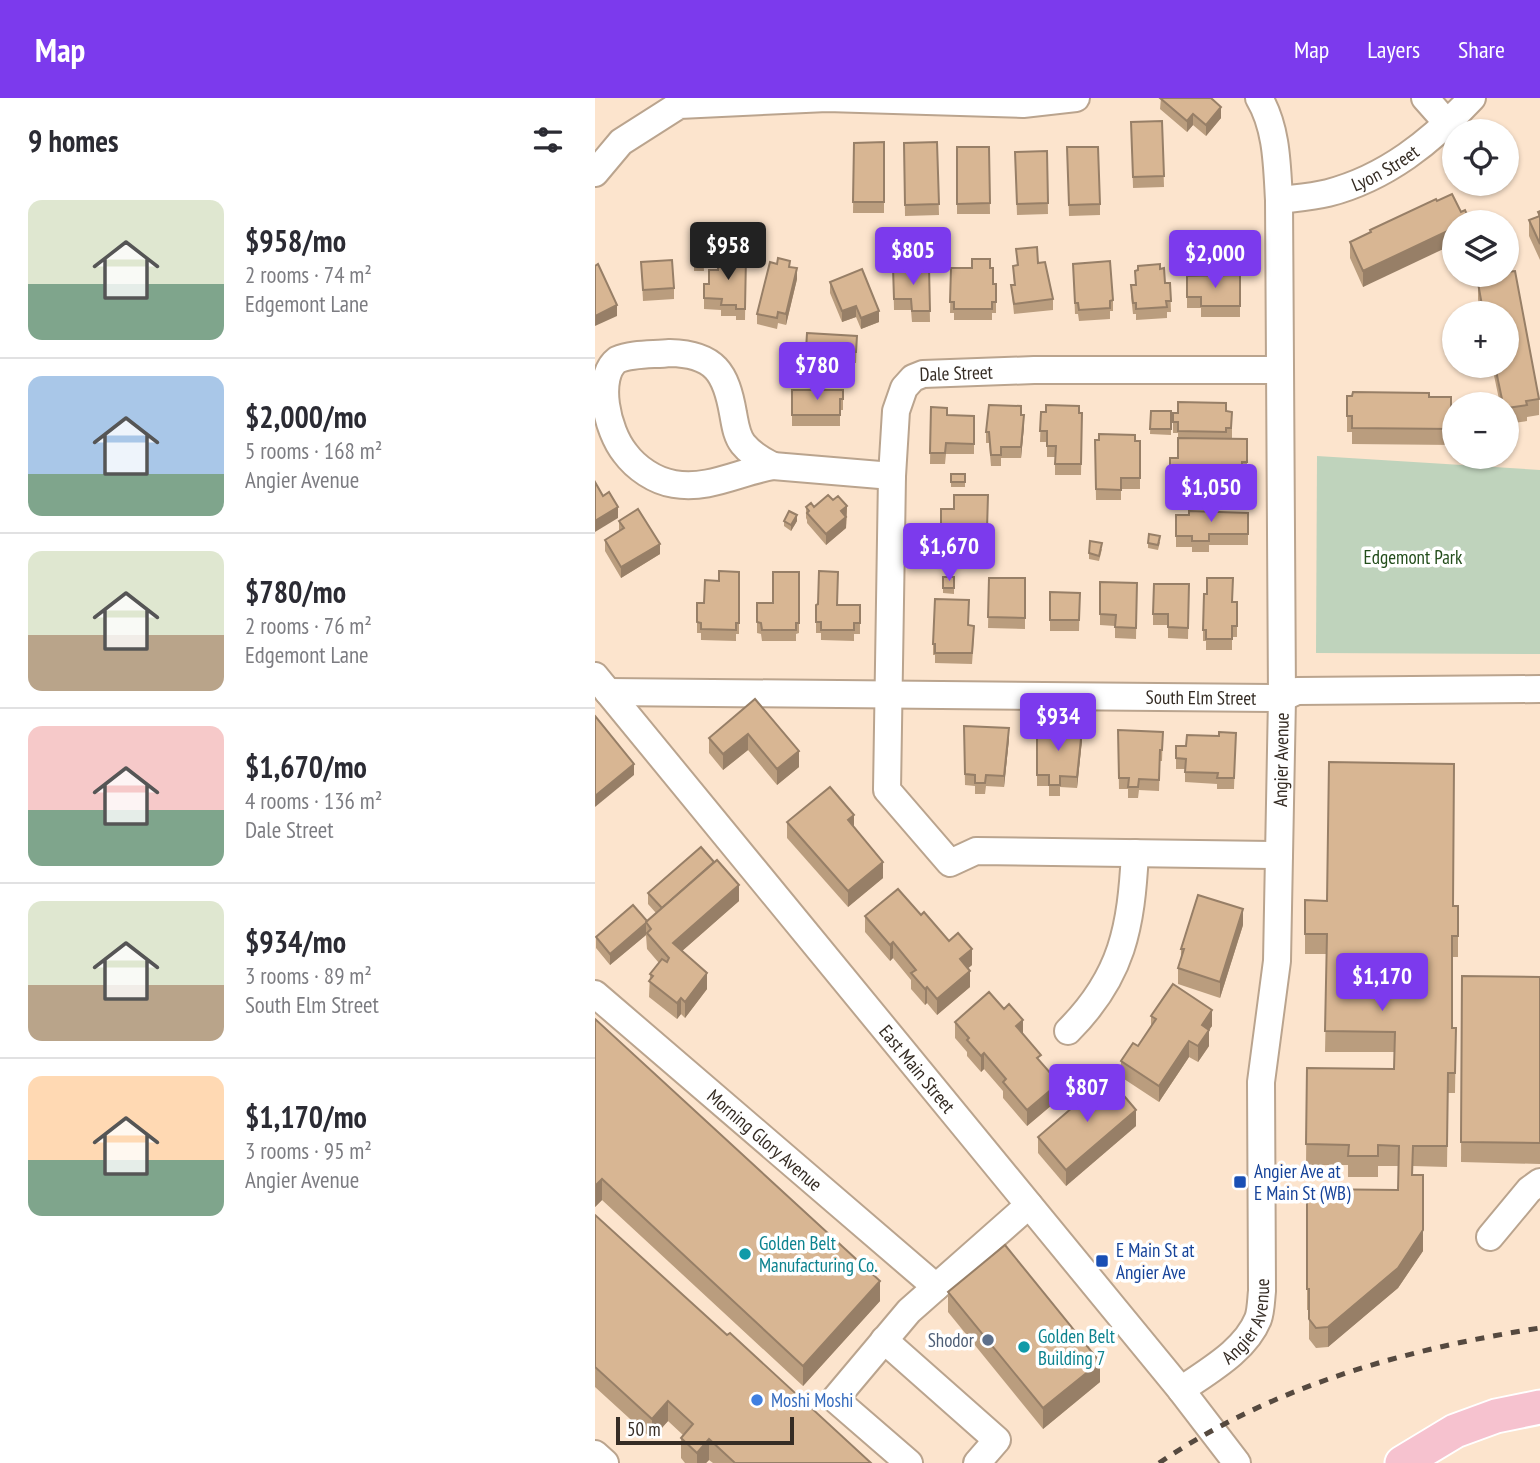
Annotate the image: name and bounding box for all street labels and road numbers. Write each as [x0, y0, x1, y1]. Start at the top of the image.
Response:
street label: Lyon Street [1348, 139, 1424, 196]
street label: Dale Street [919, 359, 994, 386]
street label: South Elm Street [1146, 685, 1257, 710]
street label: Angier Avenue [1268, 712, 1294, 807]
street label: East Main Street [874, 1020, 961, 1118]
street label: Morning Glory Avenue [702, 1084, 827, 1196]
street label: Angier Avenue [1217, 1278, 1274, 1369]

